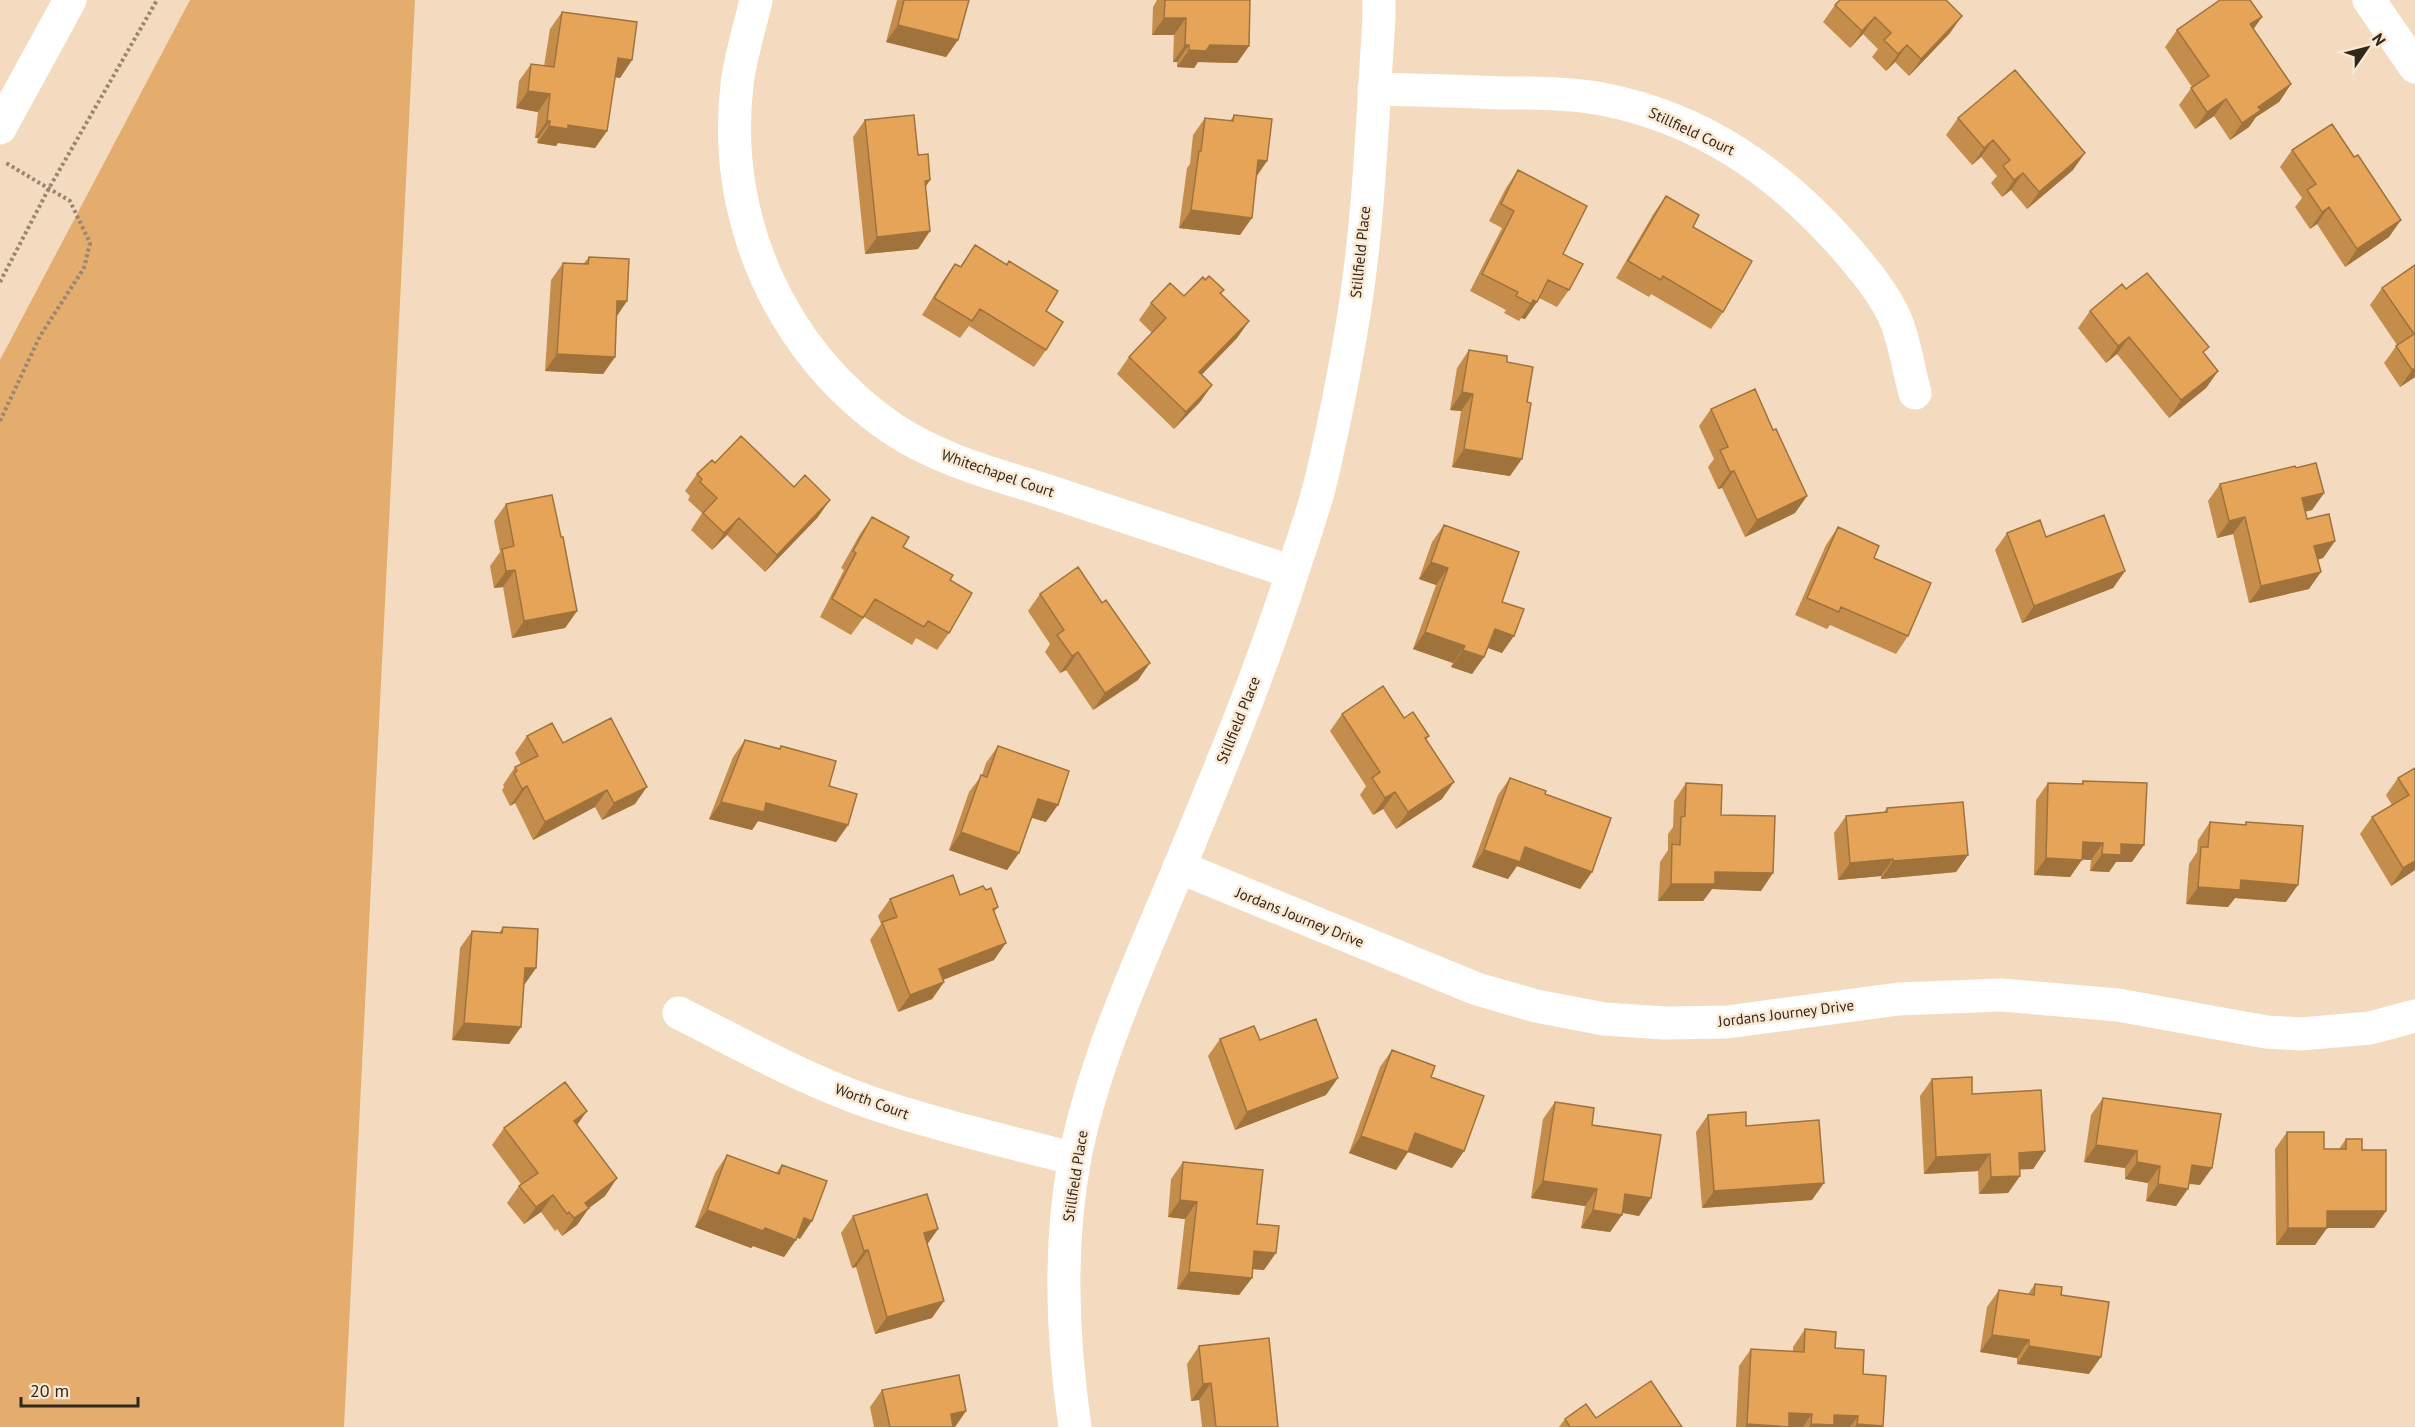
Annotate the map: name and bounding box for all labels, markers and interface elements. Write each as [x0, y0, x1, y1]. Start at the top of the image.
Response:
north arrow [2337, 18, 2397, 78]
text: N [2368, 29, 2390, 49]
street label: Stillfield Court [1646, 103, 1738, 159]
street label: Stillfield Place [1346, 205, 1374, 299]
street label: Whitechapel Court [939, 445, 1057, 501]
street label: Stillfield Place [1212, 674, 1264, 766]
street label: Jordans Journey Drive [1232, 882, 1367, 951]
street label: Jordans Journey Drive [1716, 995, 1855, 1031]
street label: Worth Court [832, 1079, 912, 1123]
street label: Stillfield Place [1058, 1129, 1092, 1223]
scale bar [21, 1370, 138, 1408]
text: 20 m [30, 1379, 69, 1402]

